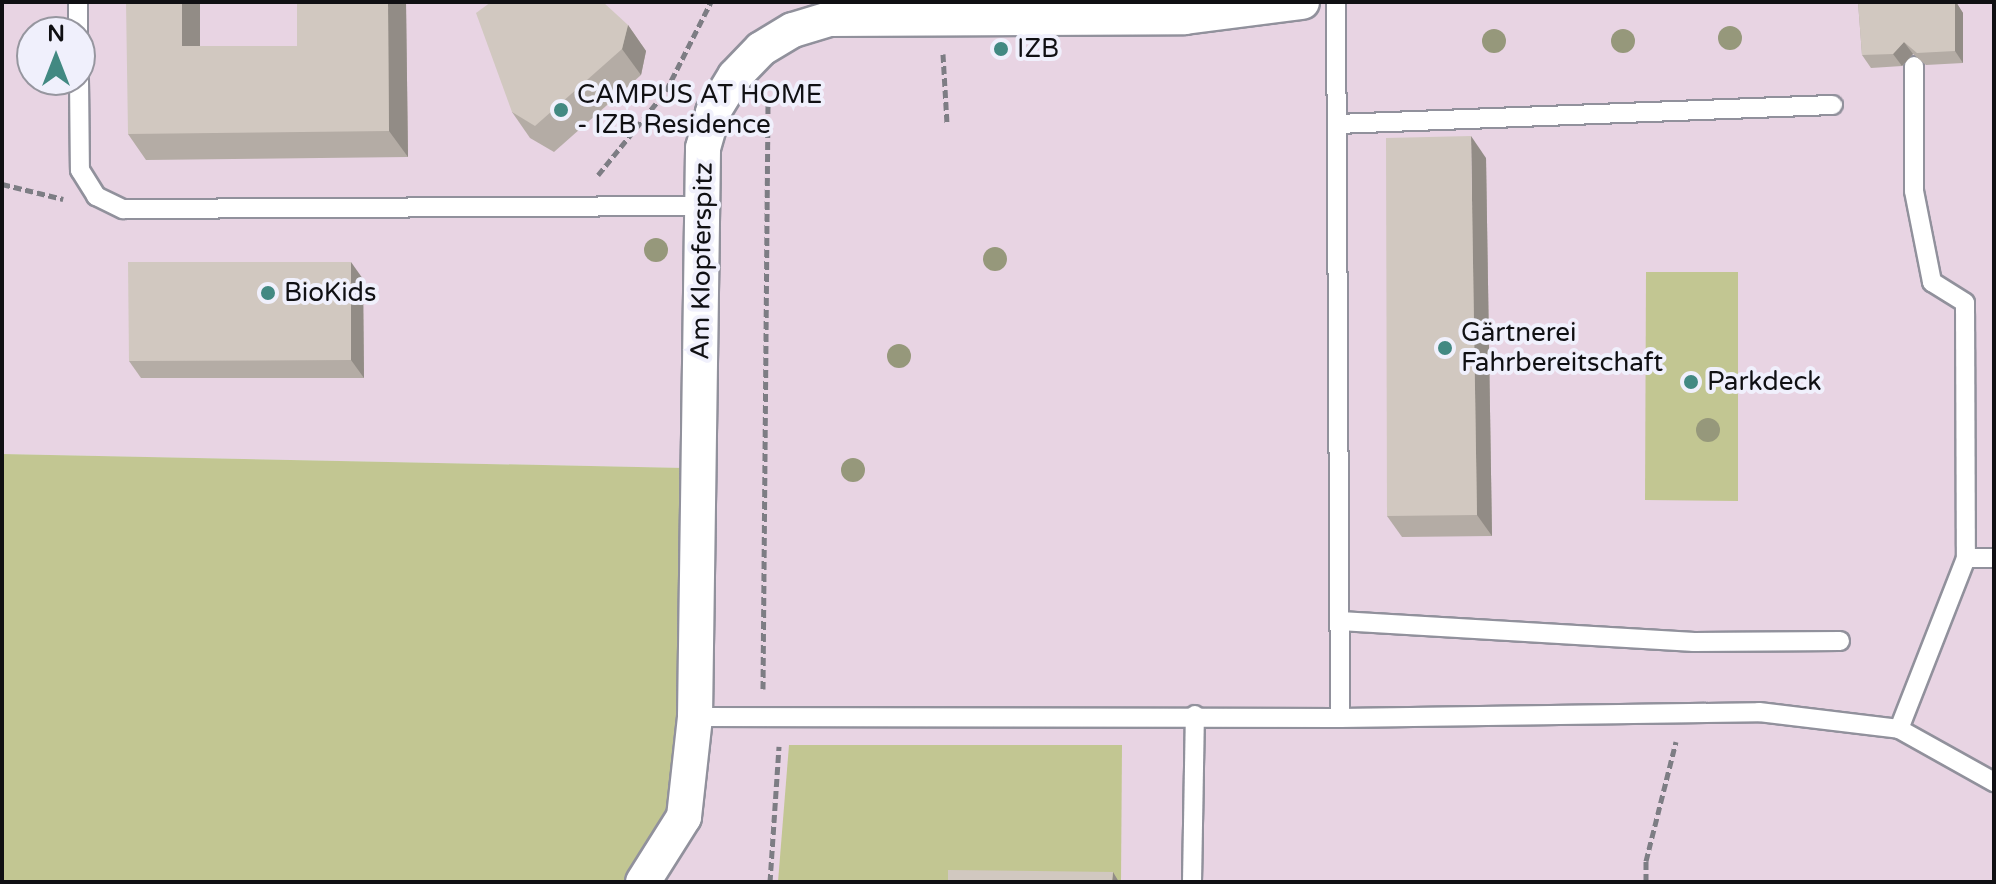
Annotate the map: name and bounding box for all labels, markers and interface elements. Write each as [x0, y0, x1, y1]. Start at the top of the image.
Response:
north arrow [16, 16, 96, 96]
text: N [47, 21, 65, 47]
place label: IZB [1017, 33, 1059, 65]
marker: IZB [992, 40, 1010, 58]
place label: CAMPUS AT HOME - IZB Residence [577, 79, 822, 140]
marker: CAMPUS AT HOME - IZB Residence [552, 101, 570, 119]
street label: Am Klopferspitz [685, 162, 719, 360]
place label: BioKids [284, 277, 377, 309]
marker: BioKids [259, 284, 277, 302]
place label: Gärtnerei Fahrbereitschaft [1461, 317, 1663, 378]
marker: Gärtnerei Fahrbereitschaft [1436, 339, 1454, 357]
place label: Parkdeck [1707, 366, 1821, 398]
marker: Parkdeck [1682, 373, 1700, 391]

